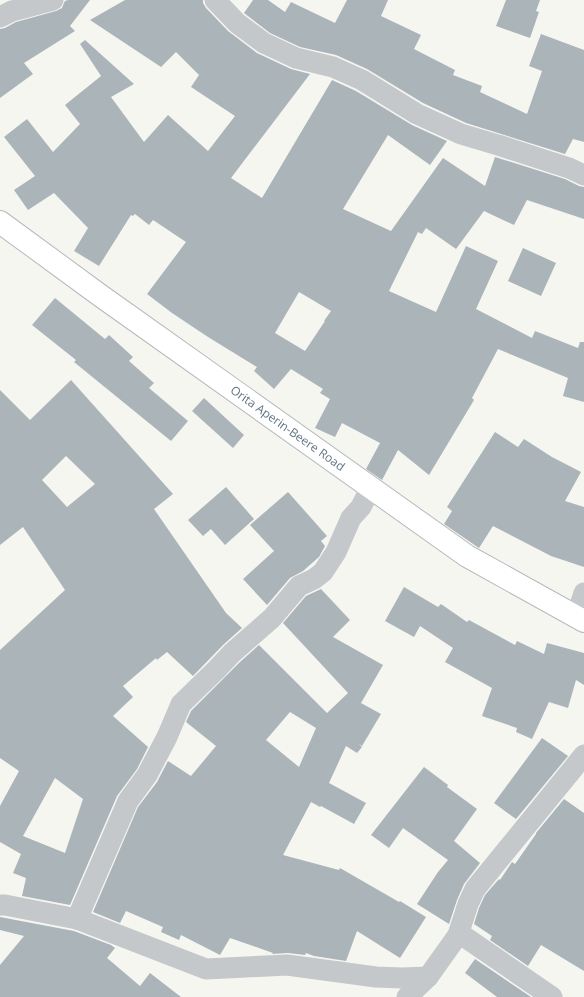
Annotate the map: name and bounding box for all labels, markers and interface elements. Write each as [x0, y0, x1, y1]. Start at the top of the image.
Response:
street label: Orita Aperin-Beere Road [227, 382, 349, 475]

